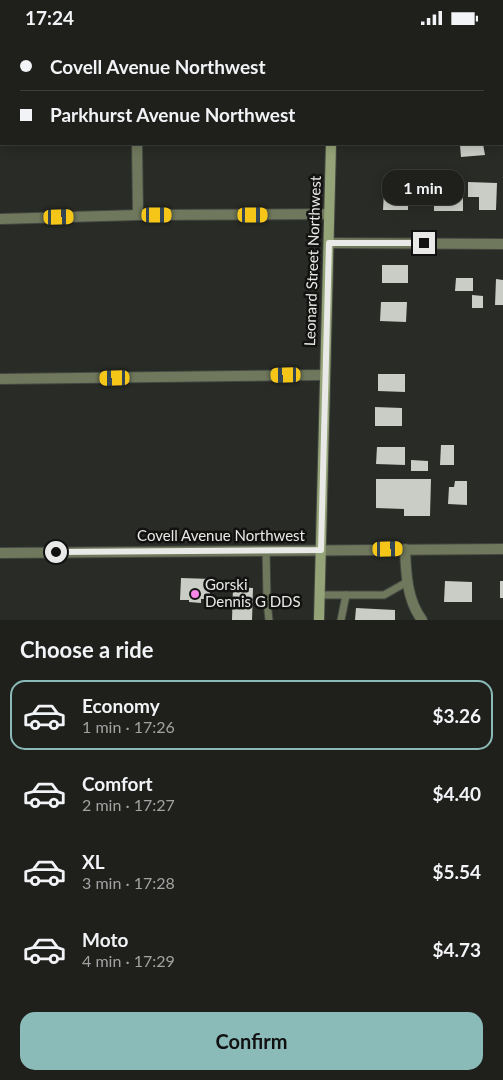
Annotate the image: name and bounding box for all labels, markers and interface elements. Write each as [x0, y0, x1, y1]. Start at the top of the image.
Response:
text: 17:24 [25, 6, 74, 29]
text: Covell Avenue Northwest [50, 55, 265, 78]
text: Parkhurst Avenue Northwest [50, 103, 295, 126]
callout: 1 min [383, 171, 465, 205]
street label: Leonard Street Northwest [300, 175, 324, 346]
text: 1 min [403, 178, 443, 197]
car [142, 208, 172, 223]
car [238, 208, 268, 223]
car [43, 209, 74, 225]
route end [413, 232, 435, 254]
car [270, 367, 301, 383]
car [99, 370, 130, 386]
street label: Covell Avenue Northwest [137, 526, 306, 544]
route start [45, 541, 67, 563]
car [372, 541, 403, 557]
place label: Gorski Dennis G DDS [205, 575, 301, 610]
marker: Gorski Dennis G DDS [189, 588, 201, 600]
text: Choose a ride [20, 636, 154, 663]
icon: car [22, 693, 67, 738]
text: Economy [82, 694, 160, 717]
text: $3.26 [432, 704, 481, 727]
text: 1 min · 17:26 [82, 717, 175, 736]
icon: car [22, 771, 67, 816]
text: Comfort [82, 772, 153, 795]
text: $4.40 [432, 782, 481, 805]
text: 2 min · 17:27 [82, 795, 175, 814]
icon: car [22, 849, 67, 894]
text: XL [82, 850, 105, 873]
text: $5.54 [432, 860, 481, 883]
text: 3 min · 17:28 [82, 873, 175, 892]
icon: car [22, 927, 67, 972]
text: Moto [82, 928, 128, 951]
text: $4.73 [432, 938, 481, 961]
text: 4 min · 17:29 [82, 951, 175, 970]
button: Confirm [20, 1012, 483, 1070]

